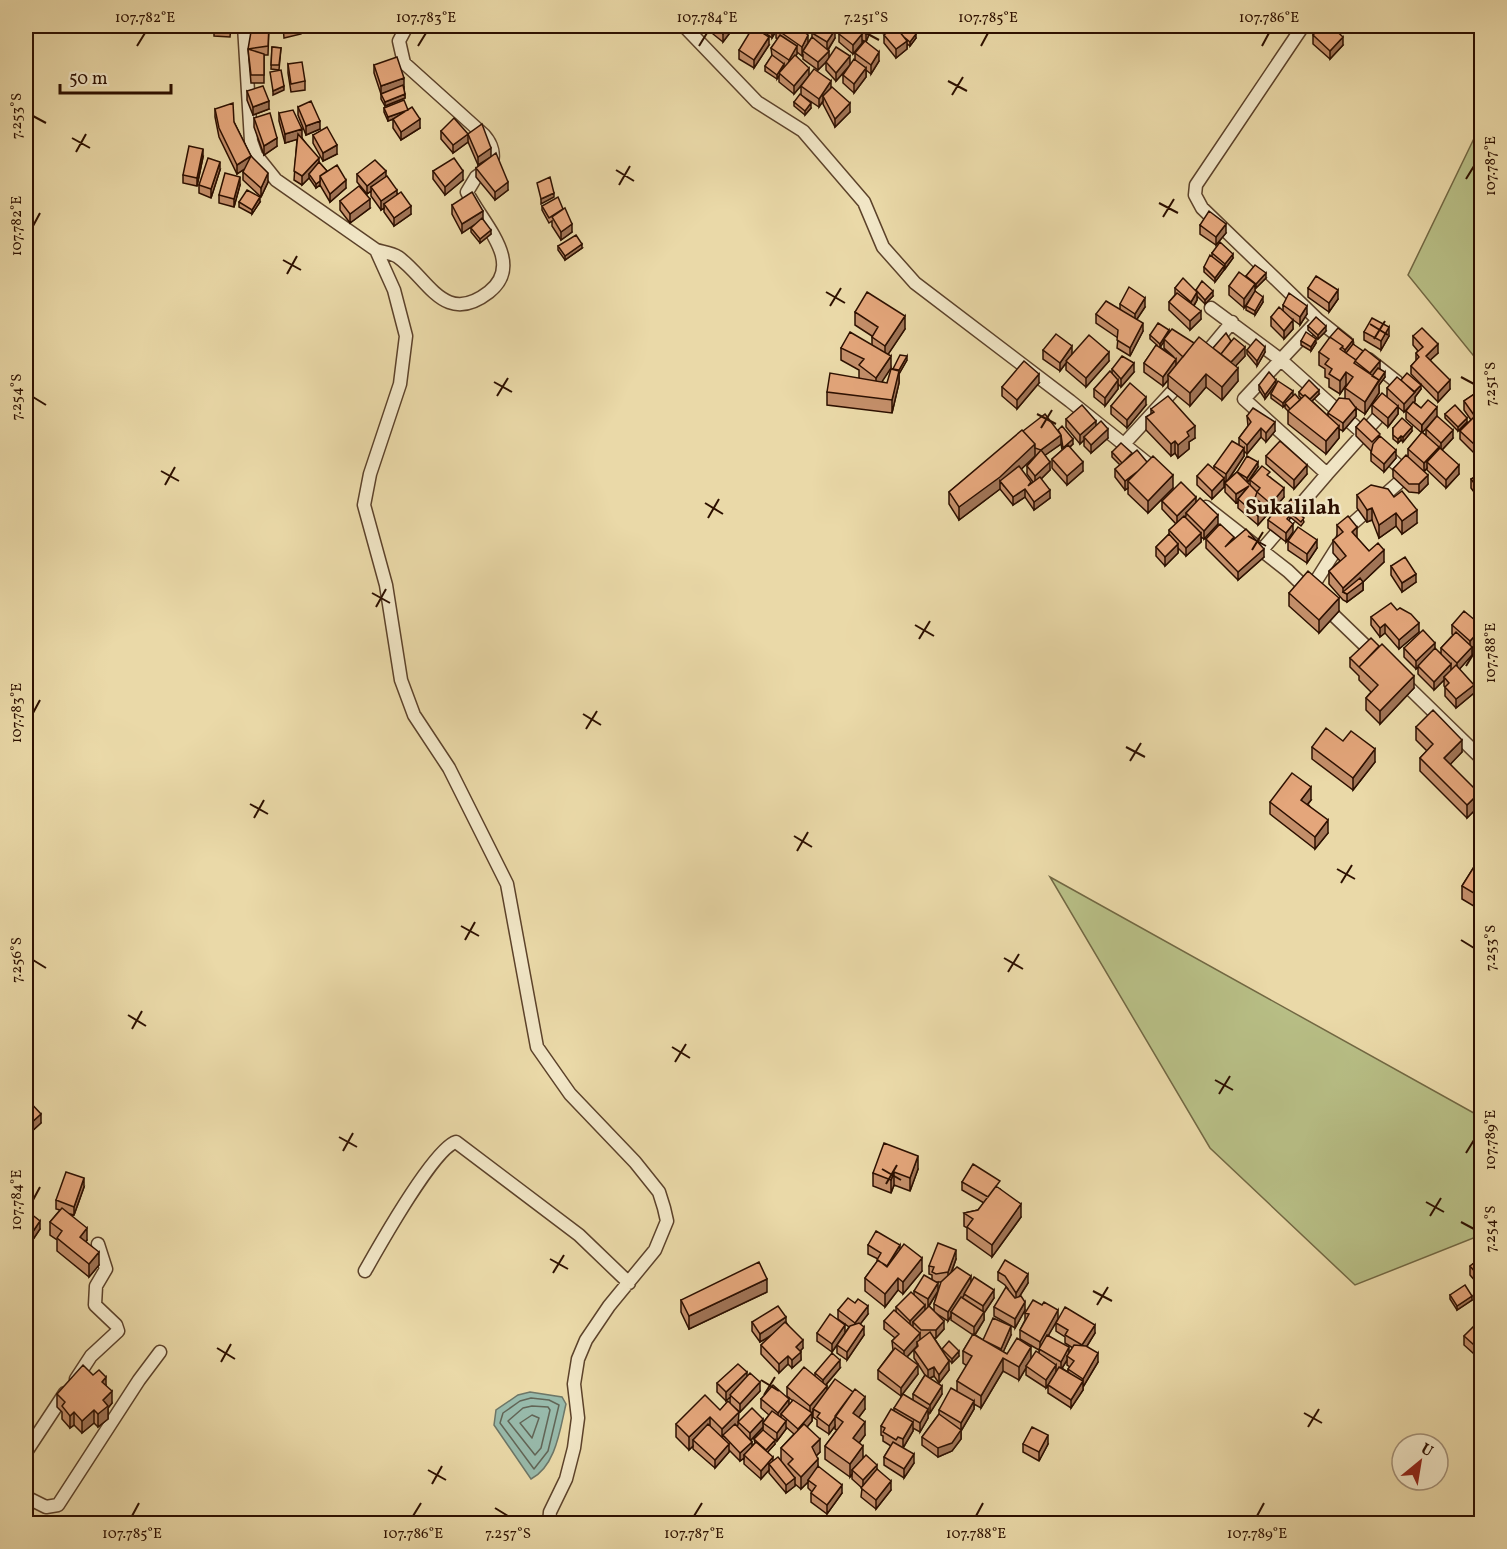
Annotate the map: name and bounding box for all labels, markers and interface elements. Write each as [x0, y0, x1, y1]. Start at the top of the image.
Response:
text: 107.782°E [115, 8, 175, 29]
text: 107.783°E [396, 8, 456, 29]
text: 107.784°E [677, 8, 737, 29]
text: 7.251°S [844, 8, 888, 29]
text: 107.785°E [958, 8, 1018, 29]
text: 107.786°E [1239, 8, 1299, 29]
scale bar [60, 57, 171, 95]
text: 50 m [69, 67, 108, 92]
text: 7.253°S [7, 93, 28, 139]
text: 107.787°E [1481, 136, 1502, 196]
text: 107.782°E [7, 196, 28, 256]
text: 7.251°S [1481, 362, 1502, 406]
text: 7.254°S [7, 373, 28, 421]
district label: Sukalilah [1245, 494, 1341, 523]
text: 107.788°E [1481, 623, 1502, 683]
text: 107.783°E [7, 683, 28, 743]
text: 7.253°S [1481, 925, 1502, 971]
text: 7.256°S [7, 937, 28, 983]
text: 107.789°E [1481, 1110, 1502, 1170]
text: 107.784°E [7, 1170, 28, 1230]
text: 7.254°S [1481, 1205, 1502, 1253]
north arrow [1390, 1432, 1450, 1492]
text: U [1416, 1438, 1437, 1463]
text: 107.785°E [102, 1524, 162, 1545]
text: 107.786°E [383, 1524, 443, 1545]
text: 7.257°S [485, 1524, 531, 1545]
text: 107.787°E [664, 1524, 724, 1545]
text: 107.788°E [946, 1524, 1006, 1545]
text: 107.789°E [1227, 1524, 1287, 1545]

